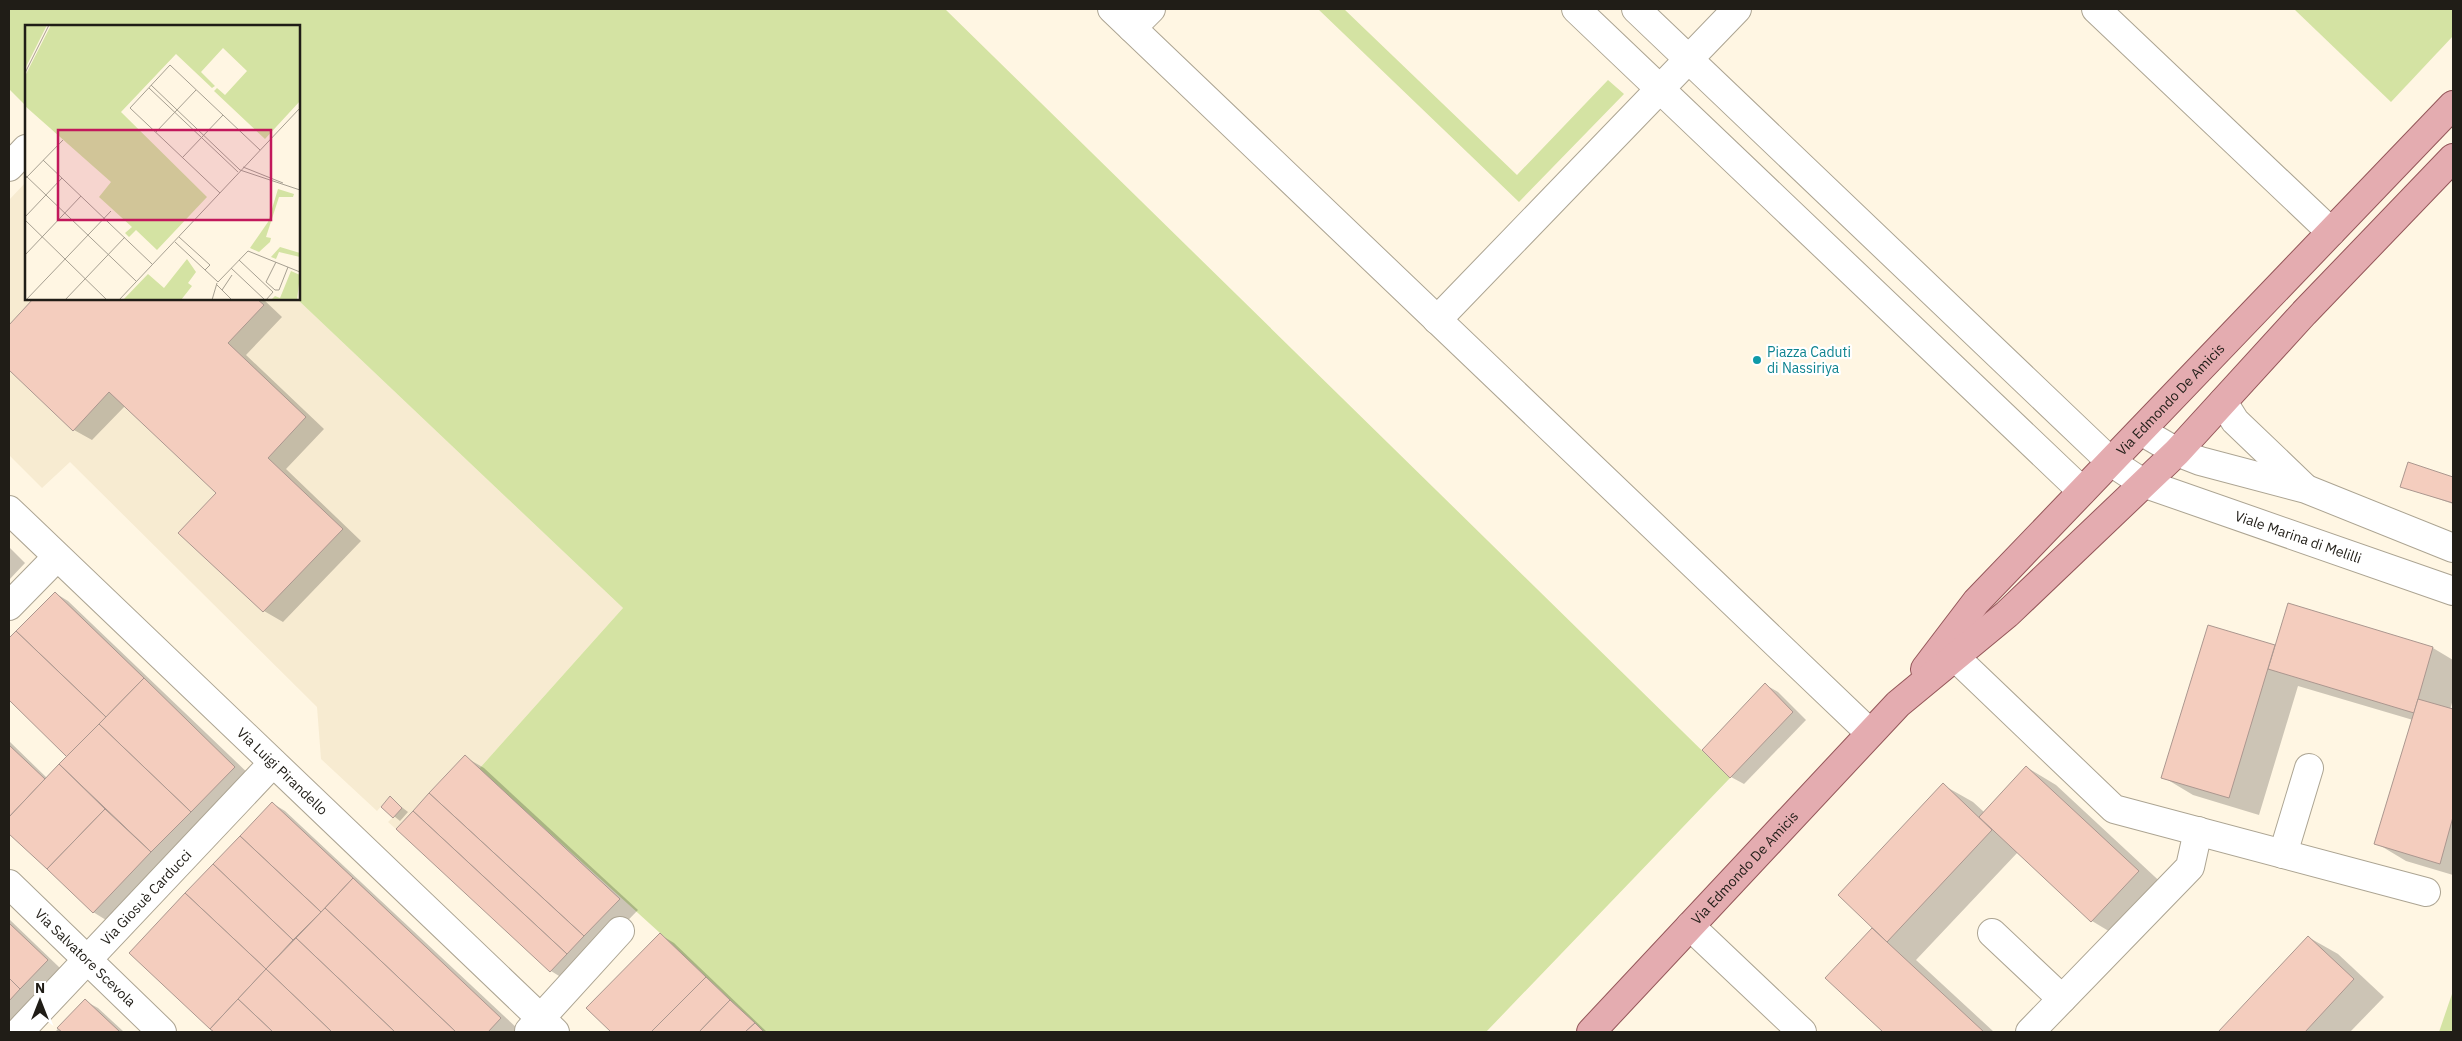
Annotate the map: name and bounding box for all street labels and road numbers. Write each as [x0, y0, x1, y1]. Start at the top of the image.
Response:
street label: Via Edmondo De Amicis [2112, 339, 2229, 459]
street label: Viale Marina di Melilli [2232, 507, 2364, 567]
street label: Via Luigi Pirandello [233, 724, 332, 819]
street label: Via Edmondo De Amicis [1687, 807, 1802, 928]
street label: Via Giosuè Carducci [97, 846, 195, 949]
street label: Via Salvatore Scevola [31, 905, 140, 1011]

